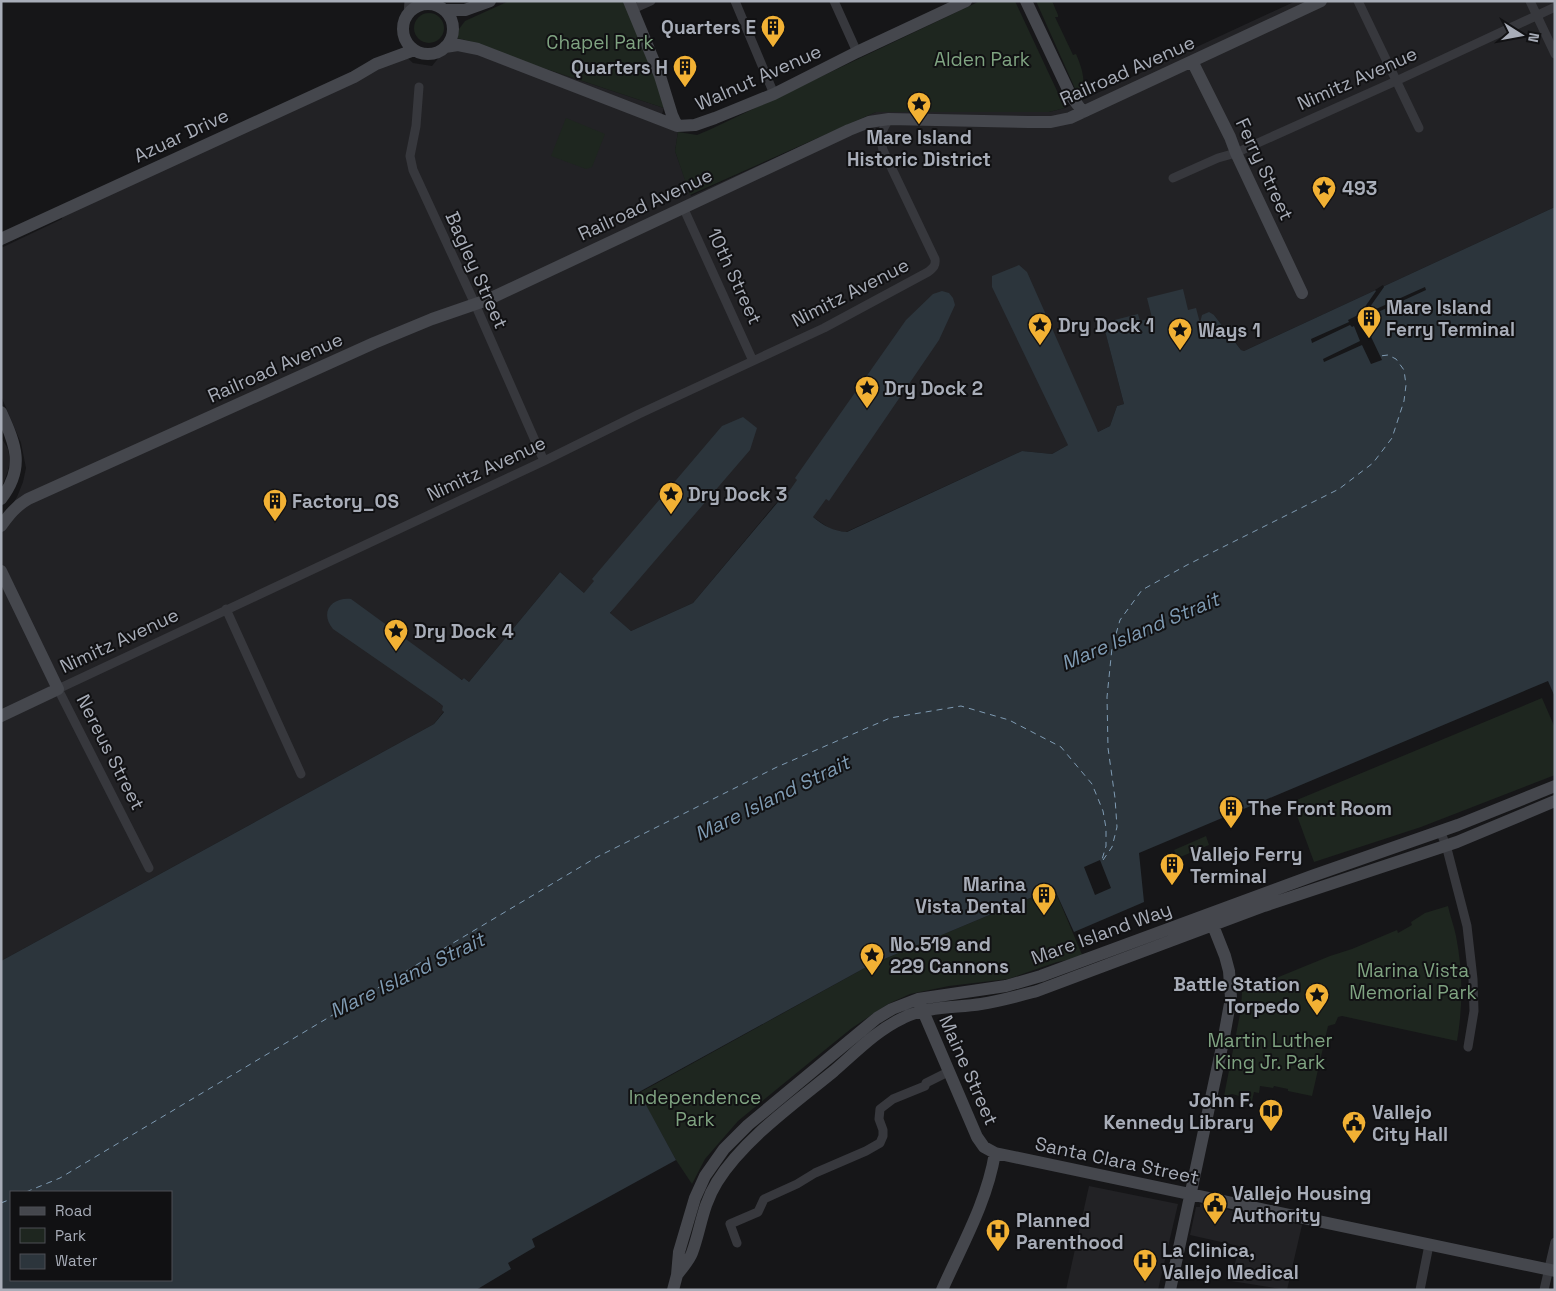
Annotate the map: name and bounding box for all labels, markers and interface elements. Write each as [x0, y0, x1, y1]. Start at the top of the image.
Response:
north arrow [1496, 10, 1546, 60]
building icon: Quarters E [760, 14, 786, 48]
place label: Quarters E [661, 15, 756, 40]
street label: Railroad Avenue [1056, 29, 1199, 111]
park label: Chapel Park [546, 30, 654, 55]
text: N [1524, 31, 1543, 44]
street label: Walnut Avenue [691, 38, 825, 116]
street label: Nimitz Avenue [1293, 41, 1421, 116]
park label: Alden Park [934, 47, 1030, 72]
building icon: Quarters H [672, 54, 698, 88]
place label: Quarters H [571, 55, 668, 80]
place icon: Mare Island Historic District [906, 91, 932, 125]
street label: Azuar Drive [130, 103, 233, 168]
street label: Ferry Street [1230, 114, 1299, 224]
place label: Mare Island Historic District [847, 125, 991, 172]
street label: Railroad Avenue [574, 162, 716, 247]
place icon: 493 [1311, 175, 1337, 209]
place label: 493 [1342, 176, 1377, 201]
street label: Bagley Street [440, 208, 514, 333]
street label: 10th Street [701, 224, 768, 328]
street label: Nimitz Avenue [787, 252, 913, 333]
place label: Mare Island Ferry Terminal [1386, 295, 1515, 342]
building icon: Mare Island Ferry Terminal [1356, 305, 1382, 339]
place icon: Dry Dock 1 [1027, 312, 1053, 346]
place label: Dry Dock 1 [1058, 313, 1154, 338]
place icon: Ways 1 [1167, 317, 1193, 351]
place label: Ways 1 [1198, 318, 1261, 343]
street label: Railroad Avenue [204, 326, 347, 408]
place icon: Dry Dock 2 [854, 375, 880, 409]
place label: Dry Dock 2 [884, 376, 983, 401]
street label: Nimitz Avenue [423, 430, 550, 507]
place icon: Dry Dock 3 [658, 481, 684, 515]
place label: Dry Dock 3 [688, 482, 787, 507]
building icon: Factory_OS [262, 488, 288, 522]
place label: Factory_OS [292, 489, 399, 514]
water label: Mare Island Strait [1057, 585, 1225, 676]
street label: Nimitz Avenue [56, 602, 183, 679]
place icon: Dry Dock 4 [383, 618, 409, 652]
place label: Dry Dock 4 [414, 619, 514, 644]
street label: Nereus Street [71, 690, 150, 814]
water label: Mare Island Strait [690, 748, 855, 847]
building icon: The Front Room [1218, 795, 1244, 829]
place label: The Front Room [1248, 796, 1392, 821]
place label: Vallejo Ferry Terminal [1190, 842, 1303, 889]
building icon: Vallejo Ferry Terminal [1159, 852, 1185, 886]
place label: Marina Vista Dental [915, 872, 1026, 919]
building icon: Marina Vista Dental [1031, 882, 1057, 916]
street label: Mare Island Way [1027, 896, 1175, 971]
water label: Mare Island Strait [325, 925, 490, 1024]
place label: No.519 and 229 Cannons [890, 932, 1009, 979]
place icon: No.519 and 229 Cannons [859, 942, 885, 976]
park label: Marina Vista Memorial Park [1349, 958, 1477, 1005]
place label: Battle Station Torpedo [1173, 972, 1300, 1019]
place icon: Battle Station Torpedo [1304, 982, 1330, 1016]
street label: Maine Street [933, 1011, 1004, 1129]
park label: Martin Luther King Jr. Park [1207, 1028, 1333, 1075]
park label: Independence Park [629, 1085, 761, 1132]
place label: John F. Kennedy Library [1103, 1088, 1254, 1135]
library icon: John F. Kennedy Library [1258, 1098, 1284, 1132]
place label: Vallejo City Hall [1372, 1100, 1448, 1147]
public building icon: Vallejo City Hall [1341, 1110, 1367, 1144]
street label: Santa Clara Street [1033, 1131, 1201, 1190]
place label: Vallejo Housing Authority [1232, 1181, 1371, 1228]
legend [10, 1191, 172, 1281]
public building icon: Vallejo Housing Authority [1202, 1191, 1228, 1225]
text: Road [55, 1201, 92, 1220]
place label: Planned Parenthood [1016, 1208, 1124, 1255]
hospital icon: Planned Parenthood [985, 1218, 1011, 1252]
text: Park [55, 1226, 86, 1245]
place label: La Clinica, Vallejo Medical [1162, 1238, 1299, 1285]
hospital icon: La Clinica, Vallejo Medical [1132, 1248, 1158, 1282]
text: Water [55, 1251, 98, 1270]

